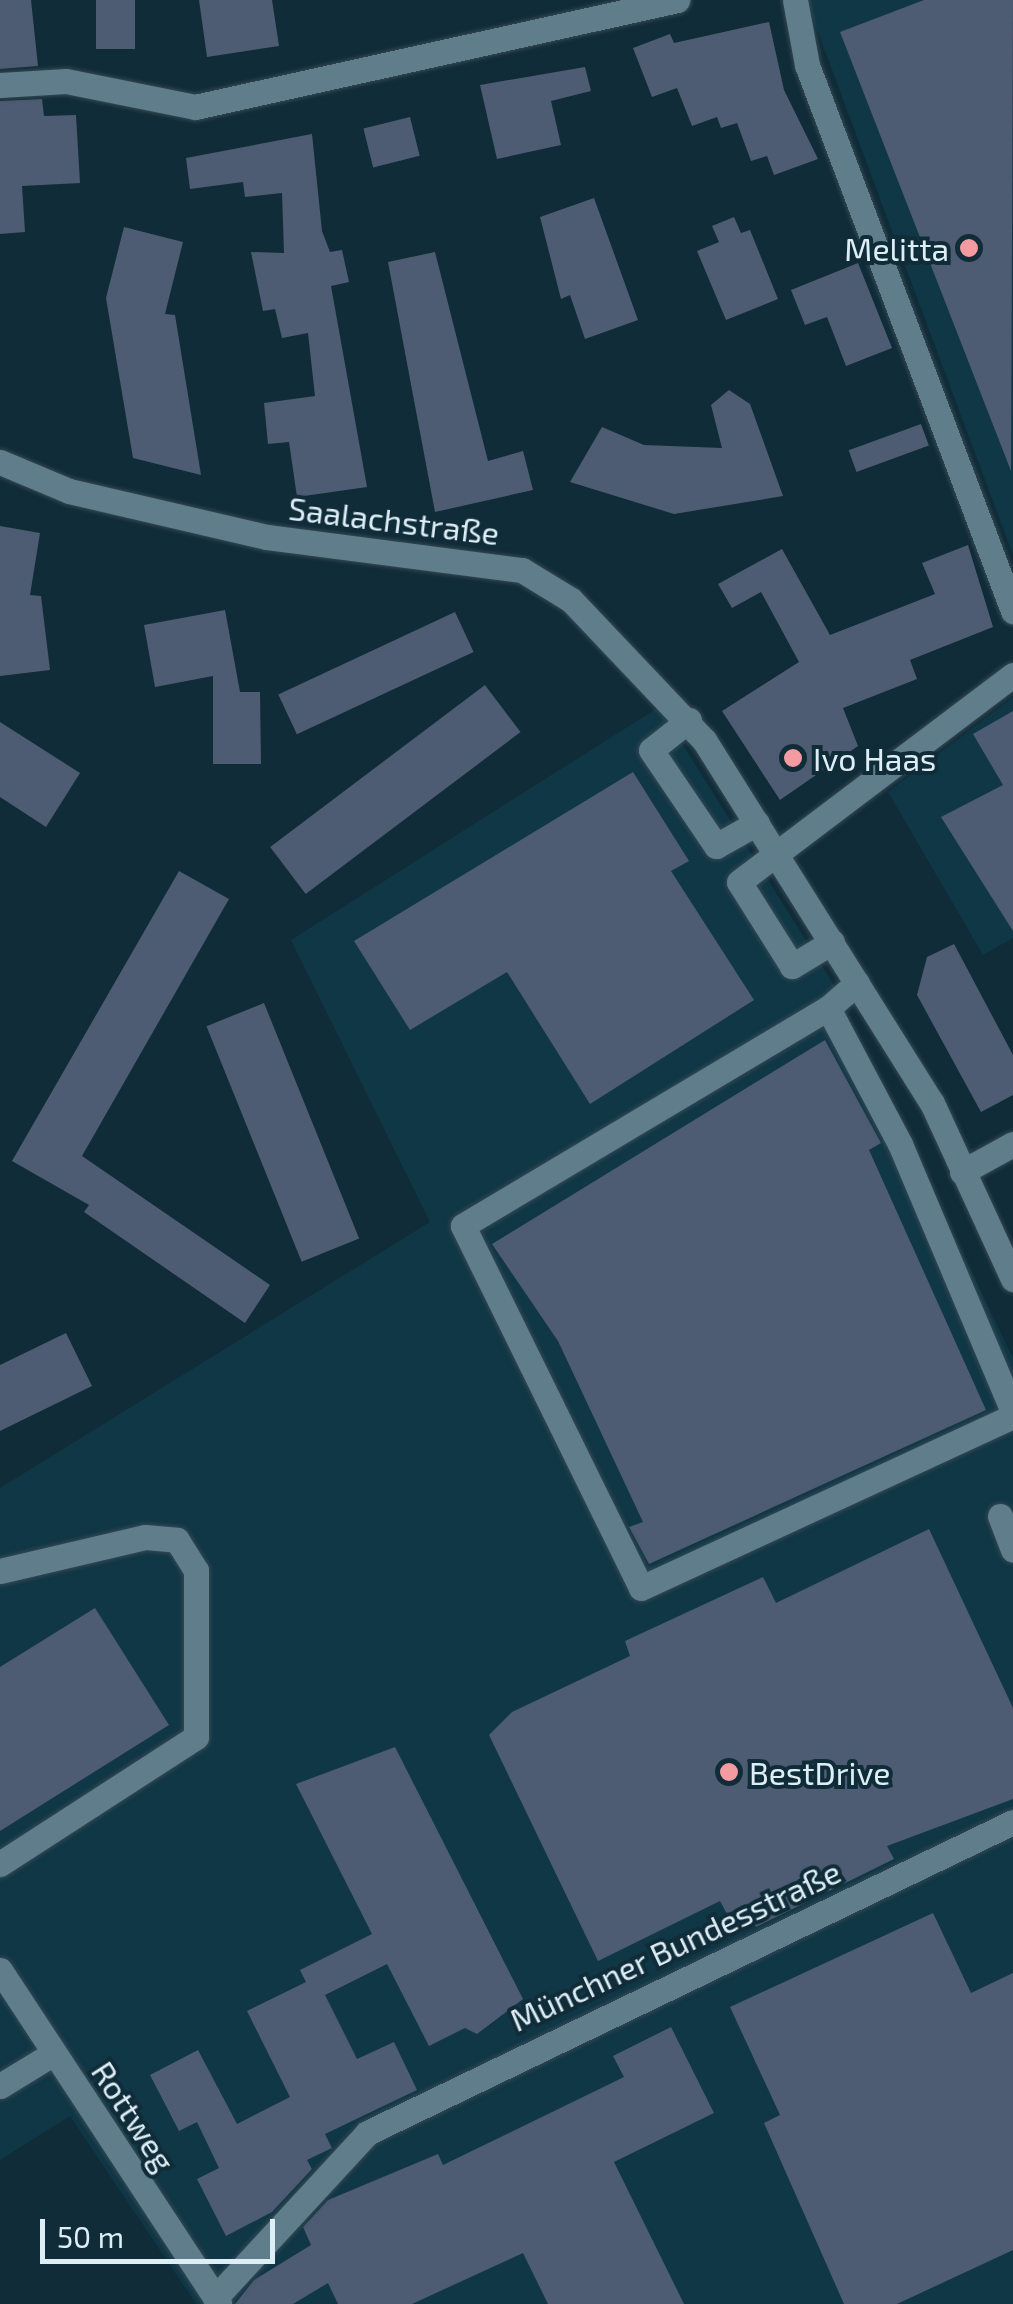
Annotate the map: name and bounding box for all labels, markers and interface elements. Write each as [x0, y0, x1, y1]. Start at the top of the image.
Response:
place label: Melitta [844, 229, 949, 267]
marker: Melitta [958, 237, 980, 259]
street label: Saalachstraße [286, 488, 502, 552]
place label: Ivo Haas [813, 739, 936, 777]
marker: Ivo Haas [782, 747, 804, 769]
place label: BestDrive [749, 1753, 890, 1791]
marker: BestDrive [718, 1761, 740, 1783]
street label: Münchner Bundesstraße [503, 1851, 847, 2039]
street label: Rottweg [84, 2054, 184, 2178]
scale bar [45, 2199, 280, 2261]
text: 50 m [57, 2218, 124, 2254]

